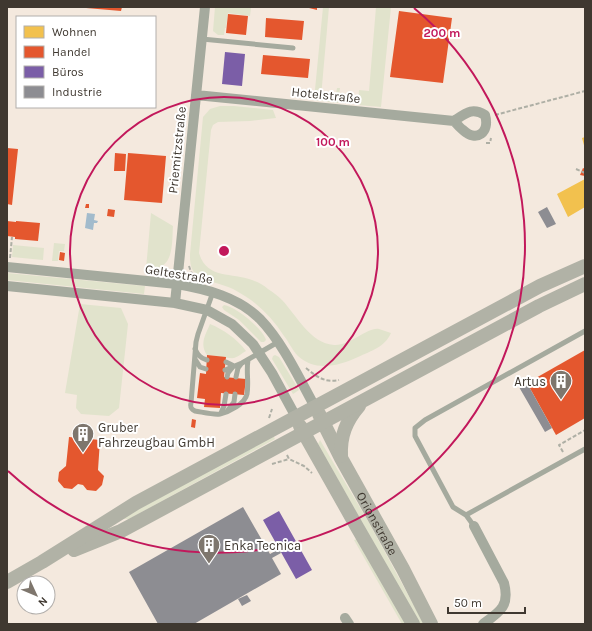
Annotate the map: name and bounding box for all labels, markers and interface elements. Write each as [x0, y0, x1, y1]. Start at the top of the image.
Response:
legend [16, 16, 156, 108]
text: Wohnen [52, 25, 97, 39]
text: 200 m [424, 26, 460, 40]
text: Handel [52, 45, 91, 59]
text: Büros [52, 65, 84, 79]
street label: Hotelstraße [291, 84, 362, 106]
text: Industrie [52, 85, 102, 99]
street label: Priemitzstraße [165, 105, 189, 194]
text: 100 m [316, 135, 350, 149]
centre of rings [217, 244, 231, 258]
street label: Geltestraße [144, 261, 214, 287]
building icon: Artus [548, 368, 574, 401]
place label: Artus [514, 374, 546, 389]
place label: Gruber Fahrzeugbau GmbH [98, 420, 215, 450]
building icon: Gruber Fahrzeugbau GmbH [70, 421, 96, 454]
street label: Orionstraße [354, 489, 401, 558]
building icon: Enka Tecnica [196, 532, 222, 565]
place label: Enka Tecnica [224, 538, 301, 553]
north arrow [16, 575, 56, 615]
scale bar [448, 589, 525, 615]
text: N [35, 594, 50, 609]
text: 50 m [454, 596, 482, 610]

